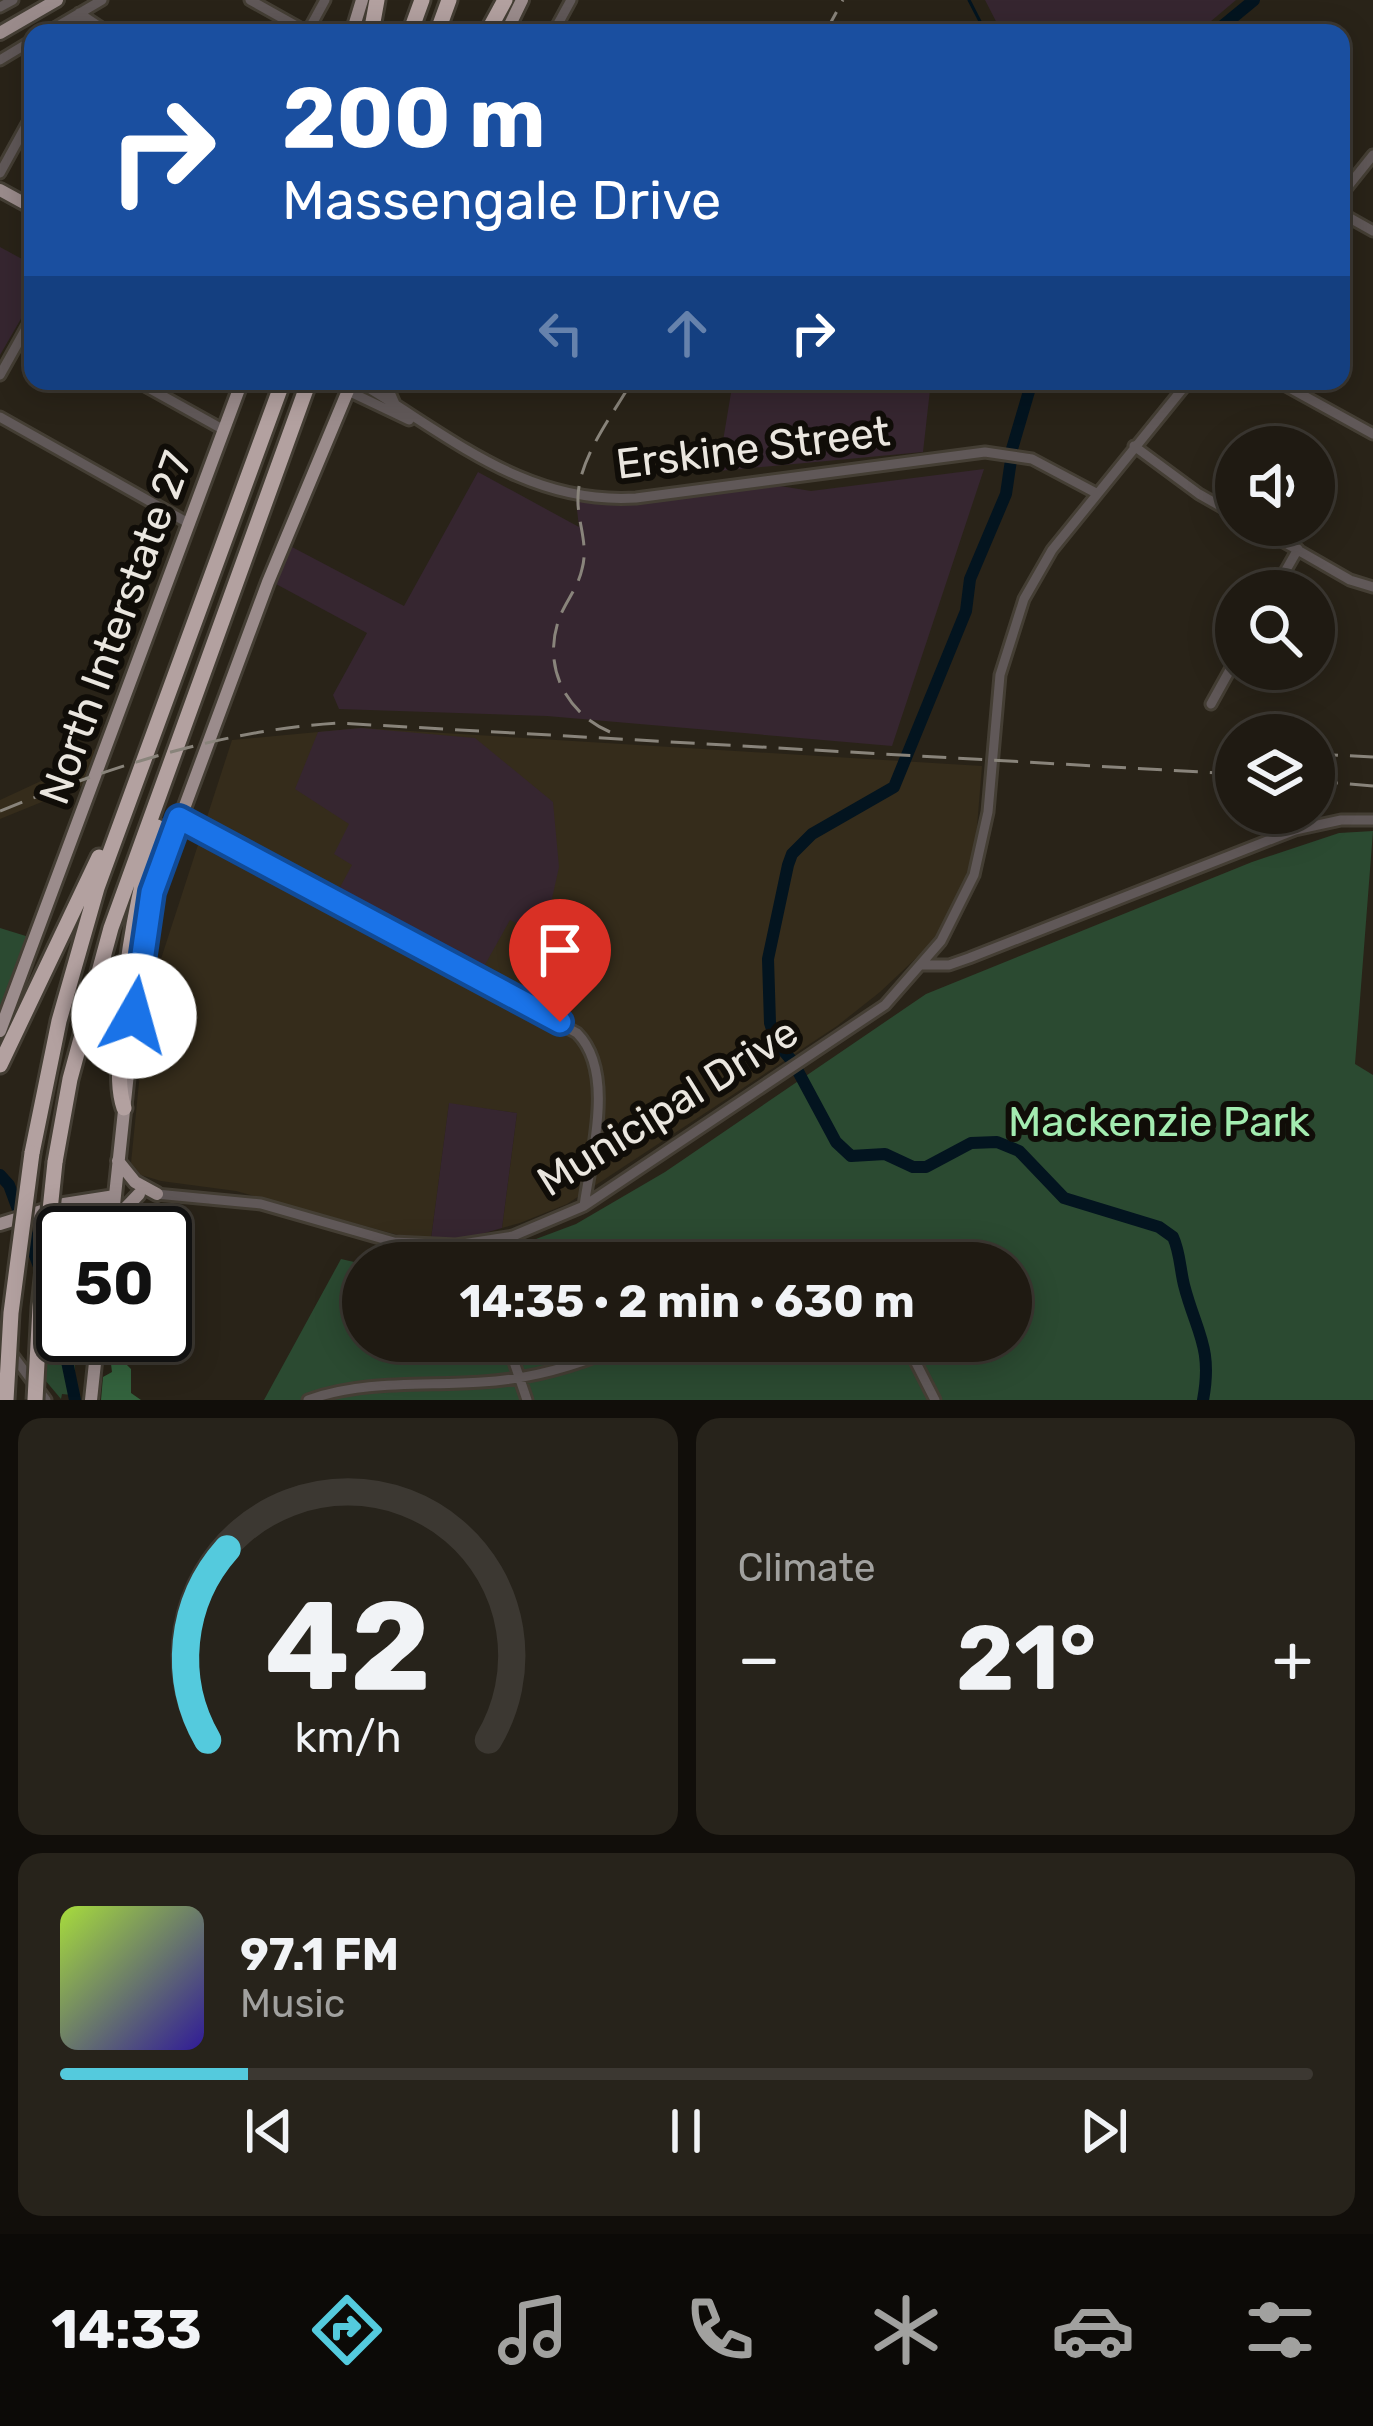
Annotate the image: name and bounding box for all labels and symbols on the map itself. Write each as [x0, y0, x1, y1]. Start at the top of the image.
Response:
street label: Erskine Street [613, 406, 893, 490]
street label: North Interstate 27 [29, 445, 203, 811]
pin [509, 899, 611, 1022]
position arrow [71, 953, 197, 1079]
street label: Municipal Drive [529, 1007, 807, 1207]
park label: Mackenzie Park [1008, 1097, 1310, 1147]
speed limit sign: 50 [36, 1206, 192, 1362]

